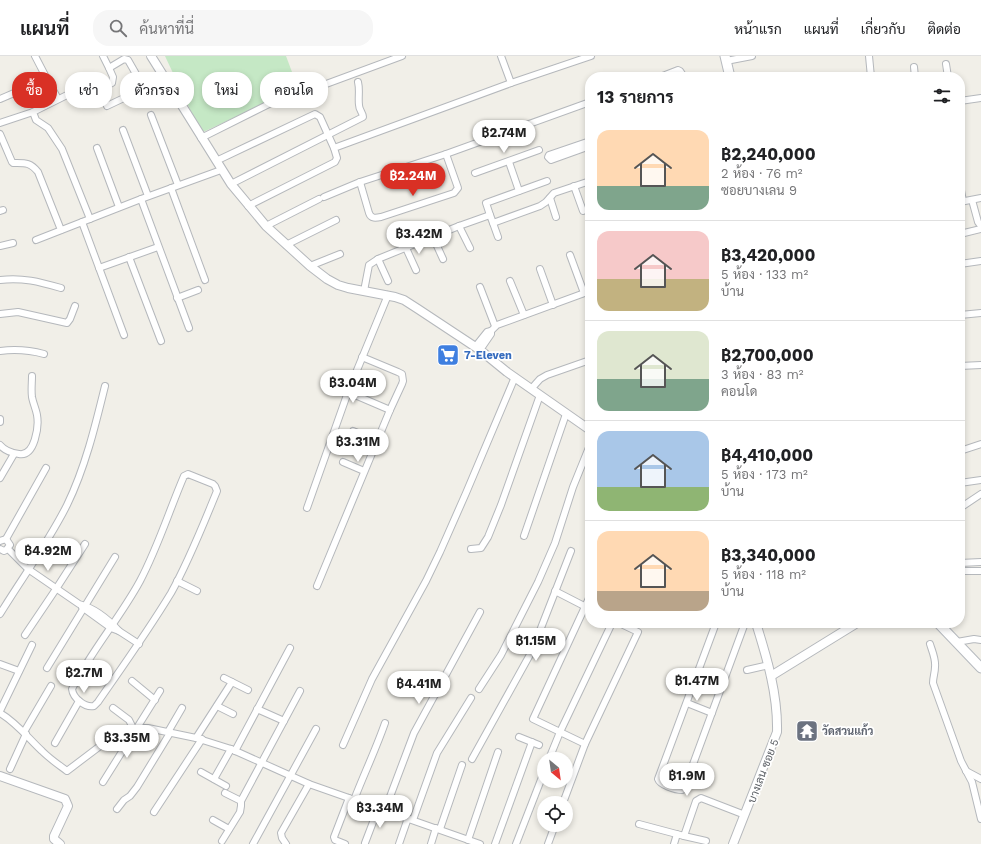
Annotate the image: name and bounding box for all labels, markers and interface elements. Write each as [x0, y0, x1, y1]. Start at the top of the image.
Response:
search box [93, 10, 373, 46]
text: แผนที่ [20, 17, 69, 40]
icon: search [107, 17, 129, 39]
text: ค้นหาที่นี่ [139, 20, 194, 38]
text: หน้าแรก [734, 21, 782, 37]
text: แผนที่ [804, 21, 839, 37]
text: เกี่ยวกับ [861, 21, 905, 37]
text: ติดต่อ [927, 21, 961, 37]
chip: ซื้อ [12, 72, 57, 108]
chip: เช่า [65, 72, 112, 108]
chip: ตัวกรอง [120, 72, 194, 108]
chip: ใหม่ [202, 72, 252, 108]
chip: คอนโด [260, 72, 328, 108]
icon: filters [931, 85, 953, 107]
text: 13 รายการ [597, 87, 674, 107]
pin: ฿2.74M [471, 120, 537, 154]
text: ฿2.74M [482, 125, 526, 140]
text: ฿2,240,000 [721, 144, 816, 164]
icon: home [629, 146, 677, 194]
pin: ฿2.24M [380, 163, 446, 197]
text: 2 ห้อง · 76 m² [721, 166, 803, 181]
text: ฿2.24M [389, 168, 437, 183]
text: ซอยบางเลน 9 [721, 183, 797, 198]
pin: ฿3.42M [386, 221, 452, 255]
text: ฿3.42M [395, 226, 443, 241]
text: ฿3,420,000 [721, 245, 816, 265]
icon: home [629, 247, 677, 295]
text: 5 ห้อง · 133 m² [721, 267, 808, 282]
text: บ้าน [721, 284, 744, 299]
supermarket icon: 7-Eleven [435, 342, 461, 368]
text: ฿2,700,000 [721, 345, 814, 365]
icon: home [629, 347, 677, 395]
place label: 7-Eleven [464, 349, 512, 362]
text: 3 ห้อง · 83 m² [721, 367, 804, 382]
pin: ฿3.04M [320, 370, 386, 404]
text: ฿3.04M [329, 375, 377, 390]
text: คอนโด [721, 384, 757, 399]
pin: ฿3.31M [325, 429, 391, 463]
text: ฿3.31M [336, 434, 380, 449]
text: ฿4,410,000 [721, 445, 813, 465]
icon: home [629, 447, 677, 495]
text: 5 ห้อง · 173 m² [721, 467, 808, 482]
text: บ้าน [721, 484, 744, 499]
pin: ฿4.92M [15, 538, 81, 572]
text: ฿4.92M [24, 543, 72, 558]
text: ฿3,340,000 [721, 545, 816, 565]
icon: home [629, 547, 677, 595]
text: 5 ห้อง · 118 m² [721, 567, 806, 582]
text: บ้าน [721, 584, 744, 599]
pin: ฿1.15M [503, 628, 569, 662]
text: ฿1.15M [516, 633, 556, 648]
pin: ฿2.7M [56, 660, 112, 694]
text: ฿2.7M [65, 665, 103, 680]
pin: ฿1.47M [664, 668, 730, 702]
pin: ฿4.41M [386, 671, 452, 705]
text: ฿1.47M [675, 673, 719, 688]
text: ฿4.41M [396, 676, 442, 691]
temple icon: วัดสวนแก้ว [794, 718, 820, 744]
place label: วัดสวนแก้ว [822, 723, 874, 738]
pin: ฿3.35M [94, 725, 160, 759]
text: ฿3.35M [104, 730, 150, 745]
street label: บางเลน ซอย 5 [745, 737, 782, 805]
north arrow [537, 752, 573, 788]
map controls [537, 752, 573, 832]
pin: ฿1.9M [659, 763, 715, 797]
text: ฿1.9M [668, 768, 706, 783]
pin: ฿3.34M [347, 795, 413, 829]
button: locate [537, 796, 573, 832]
text: ฿3.34M [356, 800, 404, 815]

